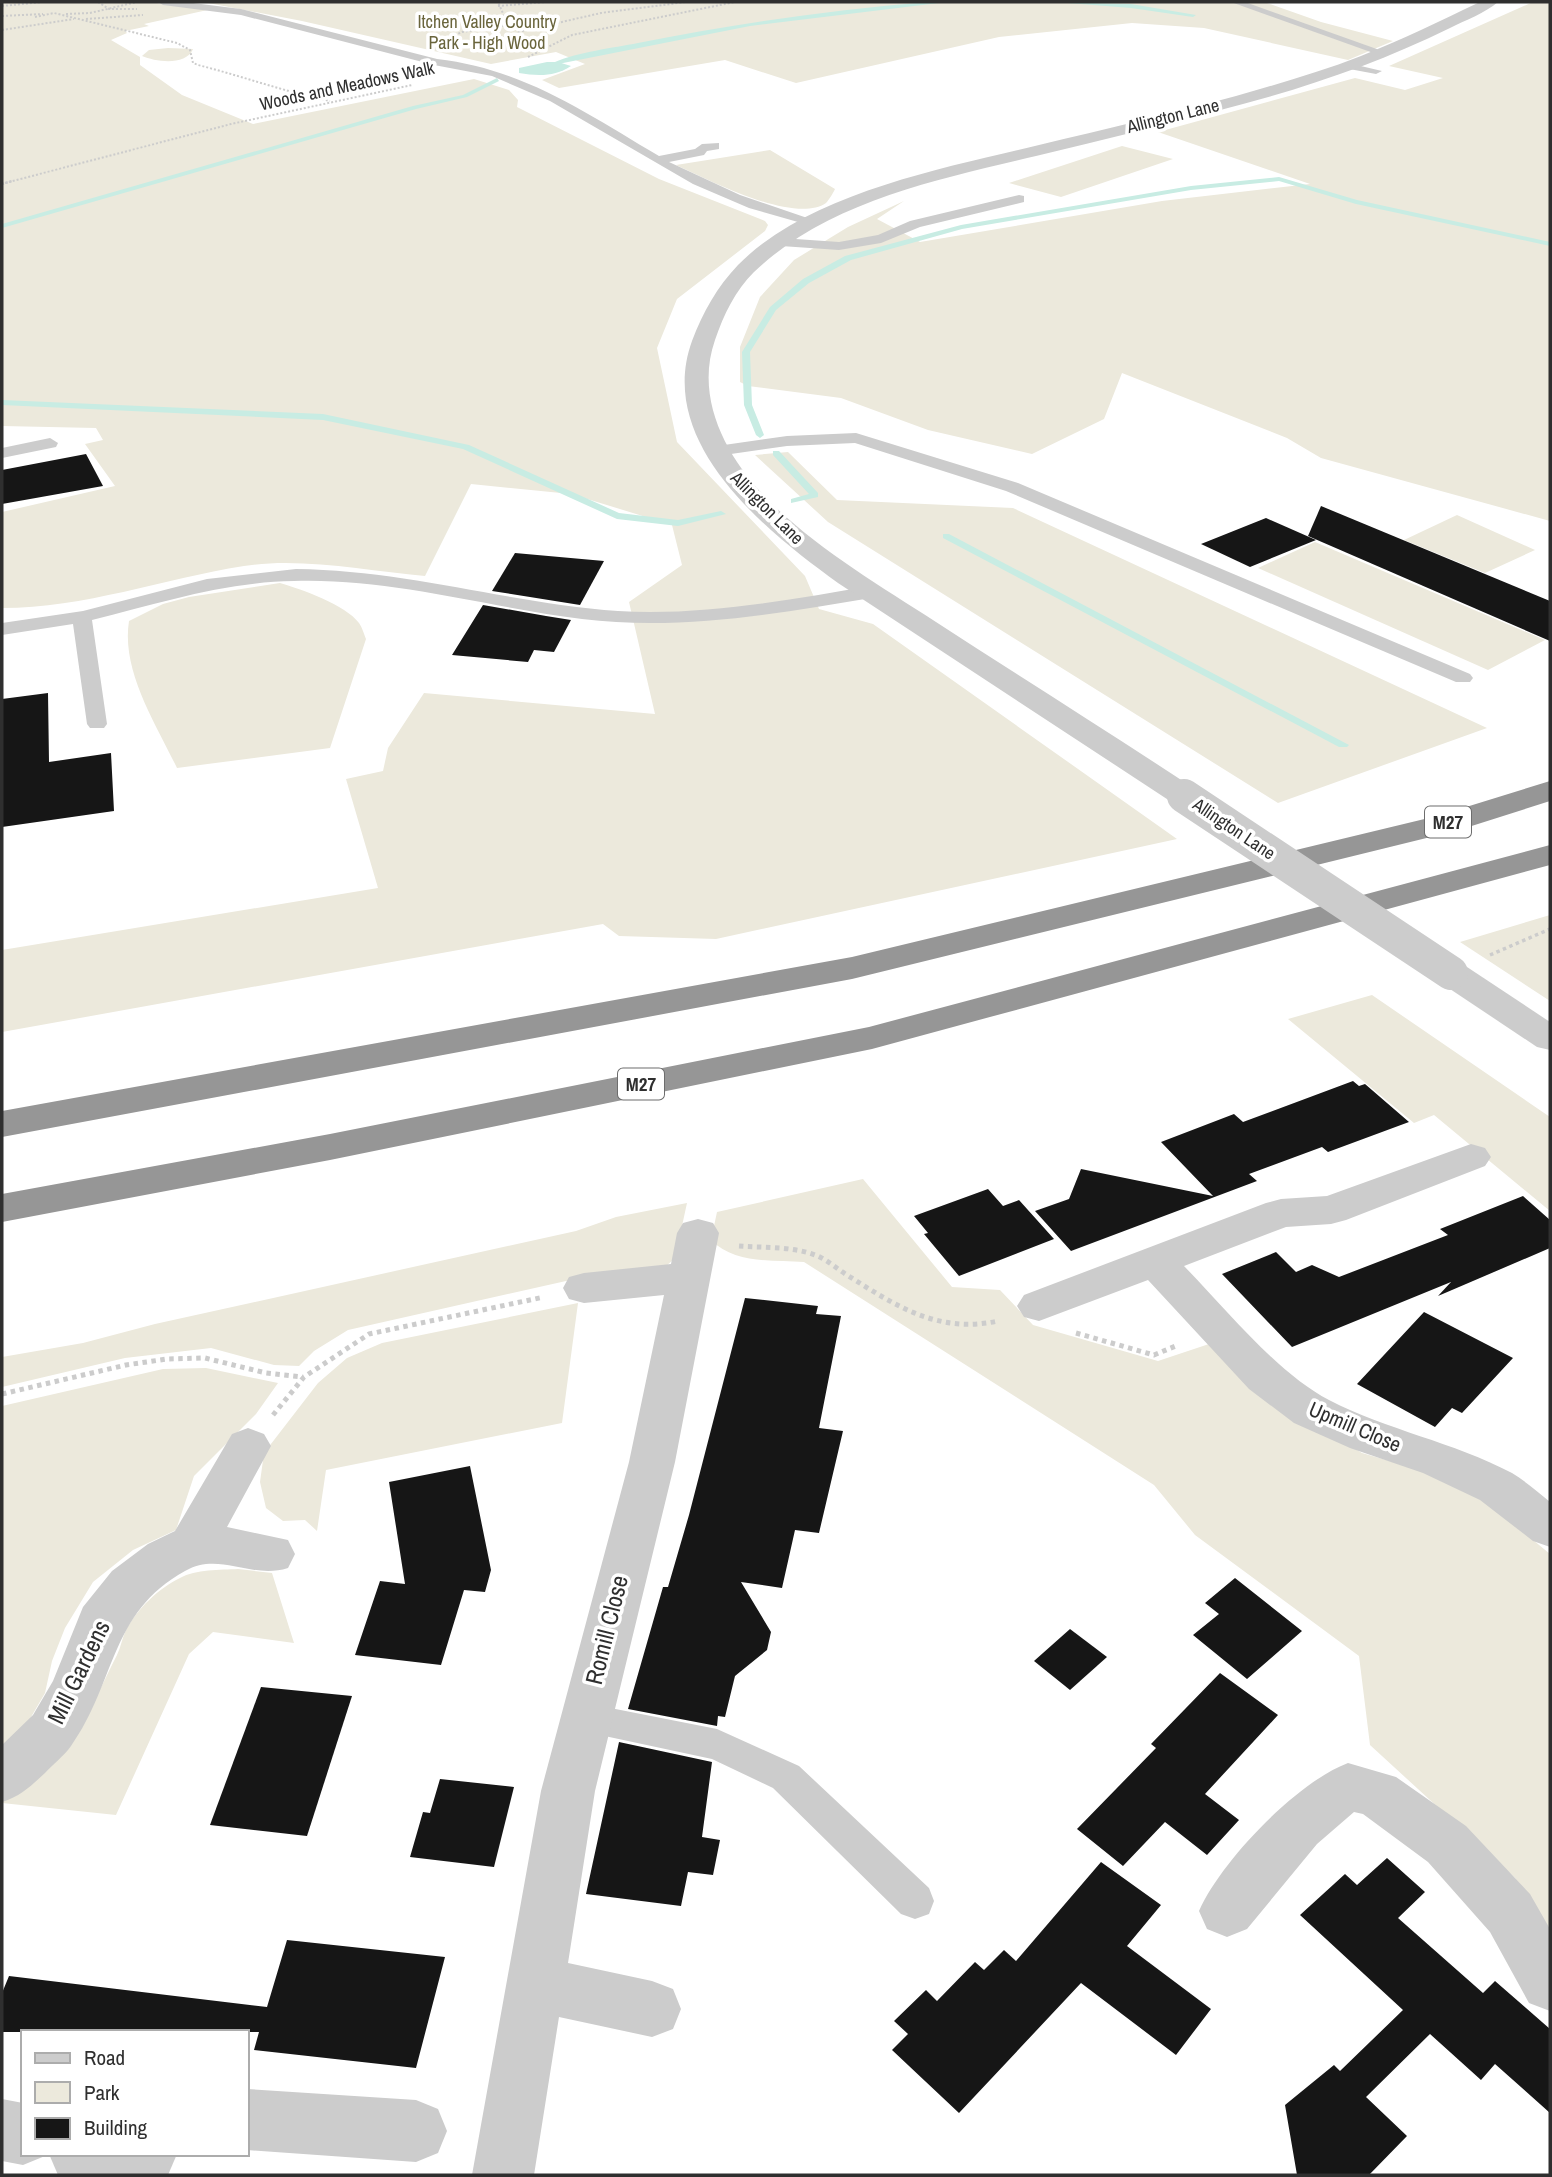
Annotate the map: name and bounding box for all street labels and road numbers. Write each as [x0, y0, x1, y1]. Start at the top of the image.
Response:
street label: Woods and Meadows Walk [257, 55, 437, 116]
street label: Allington Lane [1123, 92, 1222, 139]
street label: Allington Lane [724, 465, 810, 550]
street label: Allington Lane [1187, 791, 1280, 865]
road number: M27 [1425, 806, 1471, 838]
road number: M27 [618, 1068, 664, 1100]
street label: Upmill Close [1305, 1394, 1406, 1459]
street label: Romill Close [577, 1572, 635, 1688]
street label: Mill Gardens [39, 1614, 117, 1729]

